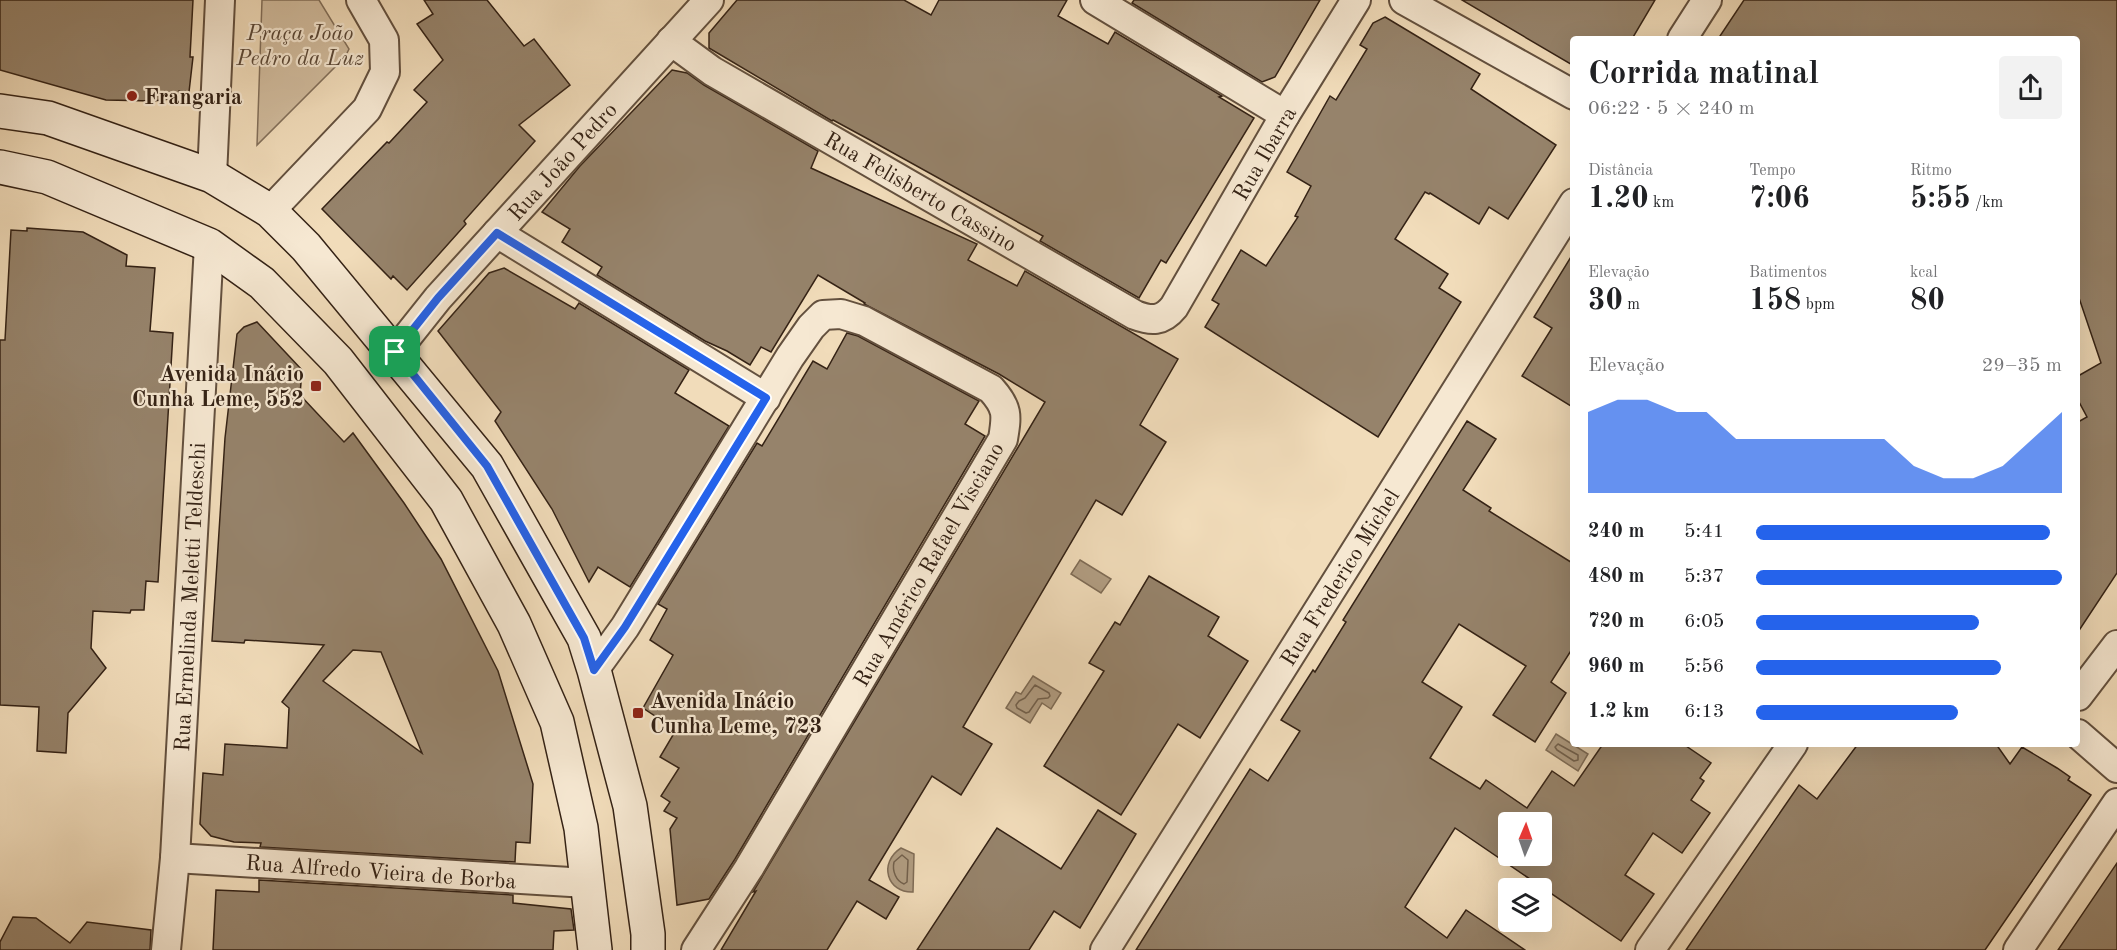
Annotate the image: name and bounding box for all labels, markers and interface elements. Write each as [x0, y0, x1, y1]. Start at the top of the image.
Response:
park label: Praça João Pedro da Luz [235, 23, 364, 70]
button: share [1999, 56, 2062, 119]
text: Corrida matinal [1588, 58, 1819, 91]
place label: Frangaria [144, 87, 242, 109]
marker: Frangaria [125, 89, 139, 103]
street label: Rua João Pedro [505, 99, 622, 226]
text: 06:22 · 5 × 240 m [1588, 99, 1755, 119]
street label: Rua Ibarra [1230, 103, 1301, 205]
street label: Rua Felisberto Cassino [820, 129, 1020, 257]
text: Distância [1588, 163, 1653, 179]
text: Tempo [1749, 163, 1796, 179]
text: Ritmo [1910, 163, 1952, 179]
text: 1.20 [1588, 184, 1649, 214]
text: 7:06 [1749, 184, 1810, 214]
text: 5:55 [1910, 184, 1971, 214]
text: km [1649, 195, 1674, 211]
text: /km [1971, 195, 2003, 211]
text: Elevação [1588, 265, 1649, 281]
text: Batimentos [1749, 265, 1827, 281]
text: kcal [1910, 265, 1938, 281]
text: 30 [1588, 286, 1623, 316]
text: 158 [1749, 286, 1801, 316]
text: 80 [1910, 286, 1945, 316]
text: m [1623, 297, 1640, 313]
text: bpm [1801, 297, 1835, 313]
pin [369, 326, 420, 377]
icon: arrive [378, 335, 411, 368]
text: Elevação [1588, 356, 1665, 376]
text: 29–35 m [1982, 356, 2062, 376]
place label: Avenida Inácio Cunha Leme, 552 [132, 364, 304, 411]
marker: Avenida Inácio Cunha Leme, 552 [309, 379, 323, 393]
street label: Rua Américo Rafael Visciano [851, 439, 1009, 691]
street label: Rua Ermelinda Meletti Teldeschi [172, 442, 210, 752]
street label: Rua Frederico Michel [1277, 486, 1404, 670]
text: 240 m [1588, 522, 1644, 542]
text: 5:41 [1684, 522, 1724, 542]
text: 480 m [1588, 567, 1644, 587]
text: 5:37 [1684, 567, 1724, 587]
text: 720 m [1588, 612, 1644, 632]
text: 6:05 [1684, 612, 1724, 632]
text: 960 m [1588, 657, 1644, 677]
text: 5:56 [1684, 657, 1724, 677]
place label: Avenida Inácio Cunha Leme, 723 [650, 691, 822, 738]
text: 1.2 km [1588, 702, 1650, 722]
text: 6:13 [1684, 702, 1724, 722]
marker: Avenida Inácio Cunha Leme, 723 [631, 706, 645, 720]
north arrow [1498, 812, 1552, 866]
map controls [1498, 812, 1552, 932]
street label: Rua Alfredo Vieira de Borba [245, 853, 517, 893]
button: layers [1498, 878, 1552, 932]

